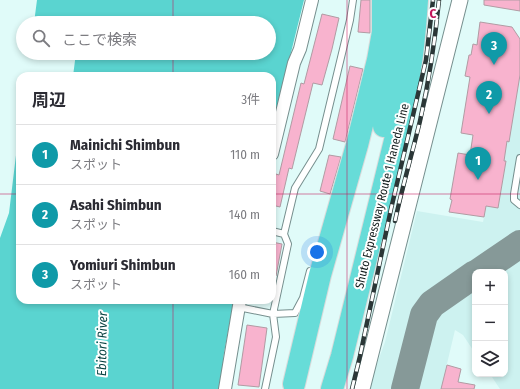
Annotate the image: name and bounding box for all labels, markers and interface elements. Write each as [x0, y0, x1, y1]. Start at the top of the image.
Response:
text: C [430, 6, 437, 21]
search box [16, 16, 276, 60]
icon: search [30, 27, 52, 49]
text: ここで検索 [62, 31, 137, 49]
pin: 3 [481, 32, 507, 65]
pin: 2 [476, 81, 502, 114]
text: 周辺 [32, 90, 66, 111]
text: 3件 [241, 92, 260, 107]
street label: Shuto Expressway Route 1 Haneda Line [352, 102, 412, 290]
text: Mainichi Shimbun [70, 136, 180, 154]
text: 1 [42, 147, 48, 162]
text: 110 m [230, 147, 260, 162]
pin: 1 [465, 147, 491, 180]
text: スポット [70, 157, 122, 172]
text: Asahi Shimbun [70, 196, 162, 214]
text: 2 [42, 207, 48, 222]
text: 140 m [229, 207, 260, 222]
text: スポット [70, 217, 122, 232]
your location [307, 242, 327, 262]
text: Yomiuri Shimbun [70, 256, 176, 274]
text: 3 [42, 267, 48, 282]
text: 160 m [229, 267, 260, 282]
map controls [472, 269, 508, 377]
button: + [472, 269, 508, 305]
text: スポット [70, 277, 122, 292]
button: − [472, 305, 508, 341]
water label: Ebitori River [94, 311, 110, 376]
button: layers [472, 341, 508, 377]

